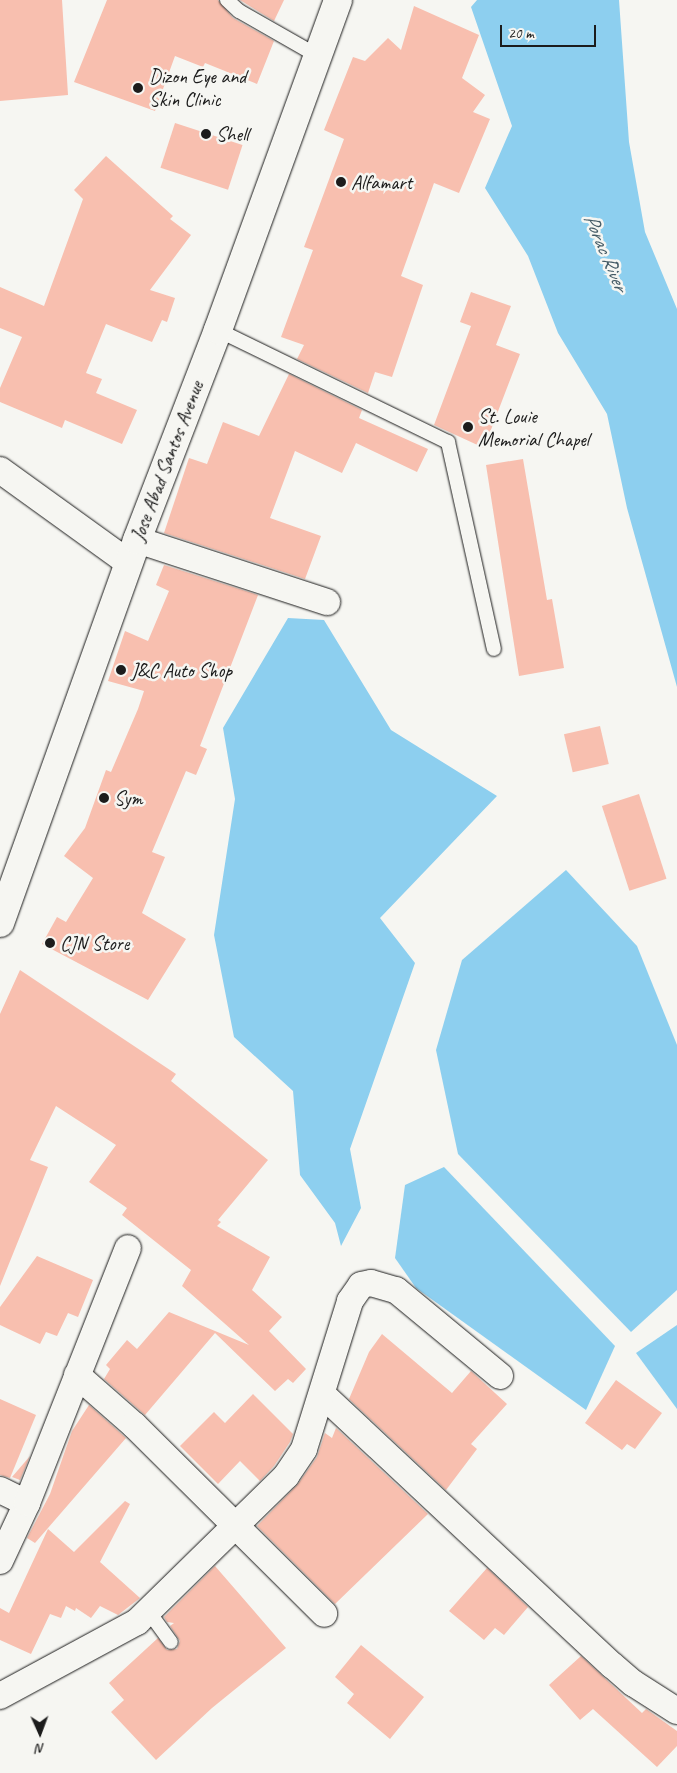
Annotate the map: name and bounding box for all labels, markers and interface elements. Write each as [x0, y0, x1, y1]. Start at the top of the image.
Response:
scale bar [502, 15, 598, 47]
text: 20 m [508, 24, 534, 43]
place label: Dizon Eye and Skin Clinic [149, 64, 246, 111]
marker: Dizon Eye and Skin Clinic [131, 81, 145, 95]
place label: Shell [216, 122, 249, 146]
marker: Shell [200, 128, 212, 140]
place label: Alfamart [351, 170, 412, 194]
marker: Alfamart [335, 176, 347, 188]
water label: Porac River [578, 209, 634, 295]
street label: Jose Abad Santos Avenue [125, 377, 209, 545]
place label: St. Louie Memorial Chapel [478, 404, 590, 451]
marker: St. Louie Memorial Chapel [462, 421, 474, 433]
place label: J&C Auto Shop [131, 658, 232, 682]
marker: J&C Auto Shop [115, 664, 127, 676]
place label: Sym [114, 786, 142, 810]
marker: Sym [98, 792, 110, 804]
place label: CJN Store [60, 931, 129, 955]
marker: CJN Store [44, 937, 56, 949]
north arrow [15, 1708, 65, 1758]
text: N [36, 1740, 45, 1757]

